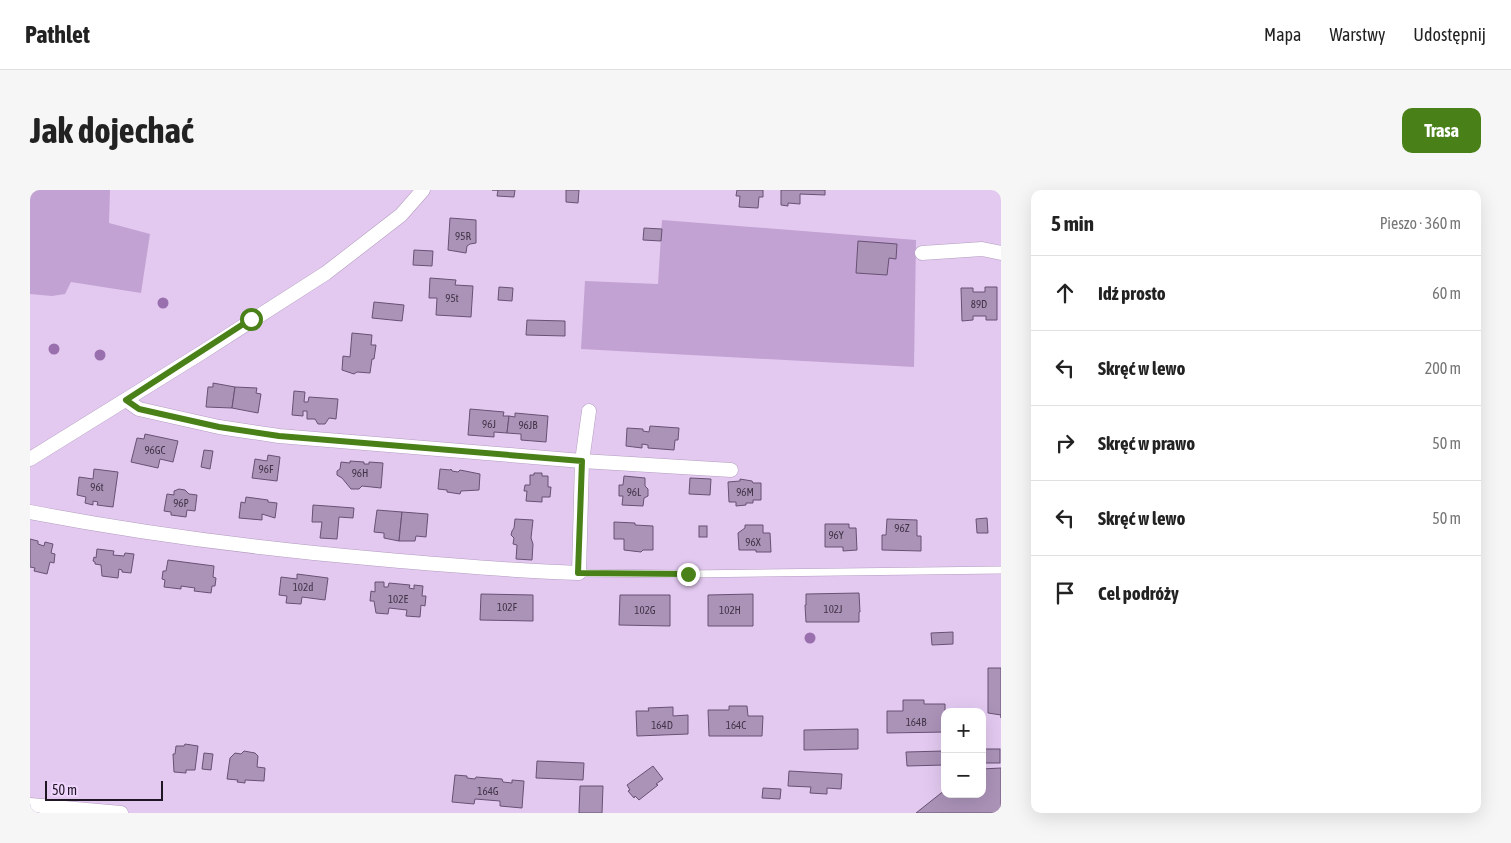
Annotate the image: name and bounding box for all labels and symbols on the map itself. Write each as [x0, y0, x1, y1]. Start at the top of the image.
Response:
house number: 95R [455, 230, 471, 242]
house number: 95t [445, 292, 459, 304]
house number: 89D [971, 298, 987, 310]
route start [240, 308, 263, 331]
house number: 96J [482, 418, 496, 430]
house number: 96JB [518, 419, 538, 431]
house number: 96GC [144, 444, 166, 456]
house number: 96F [259, 463, 274, 475]
house number: 96H [352, 467, 368, 479]
house number: 96t [90, 481, 104, 493]
house number: 96L [627, 486, 642, 498]
house number: 96M [736, 486, 754, 498]
house number: 96P [173, 497, 189, 509]
house number: 96Z [894, 522, 910, 534]
house number: 96Y [828, 529, 844, 541]
house number: 96X [745, 536, 761, 548]
route end [677, 563, 700, 586]
house number: 102d [293, 581, 313, 593]
house number: 102E [388, 593, 408, 605]
house number: 102F [497, 601, 518, 613]
house number: 102J [823, 603, 843, 615]
house number: 102G [634, 604, 656, 616]
house number: 102H [719, 604, 741, 616]
house number: 164B [906, 716, 927, 728]
house number: 164D [651, 719, 673, 731]
house number: 164C [726, 719, 746, 731]
scale bar [45, 778, 162, 801]
house number: 164G [477, 785, 499, 797]

